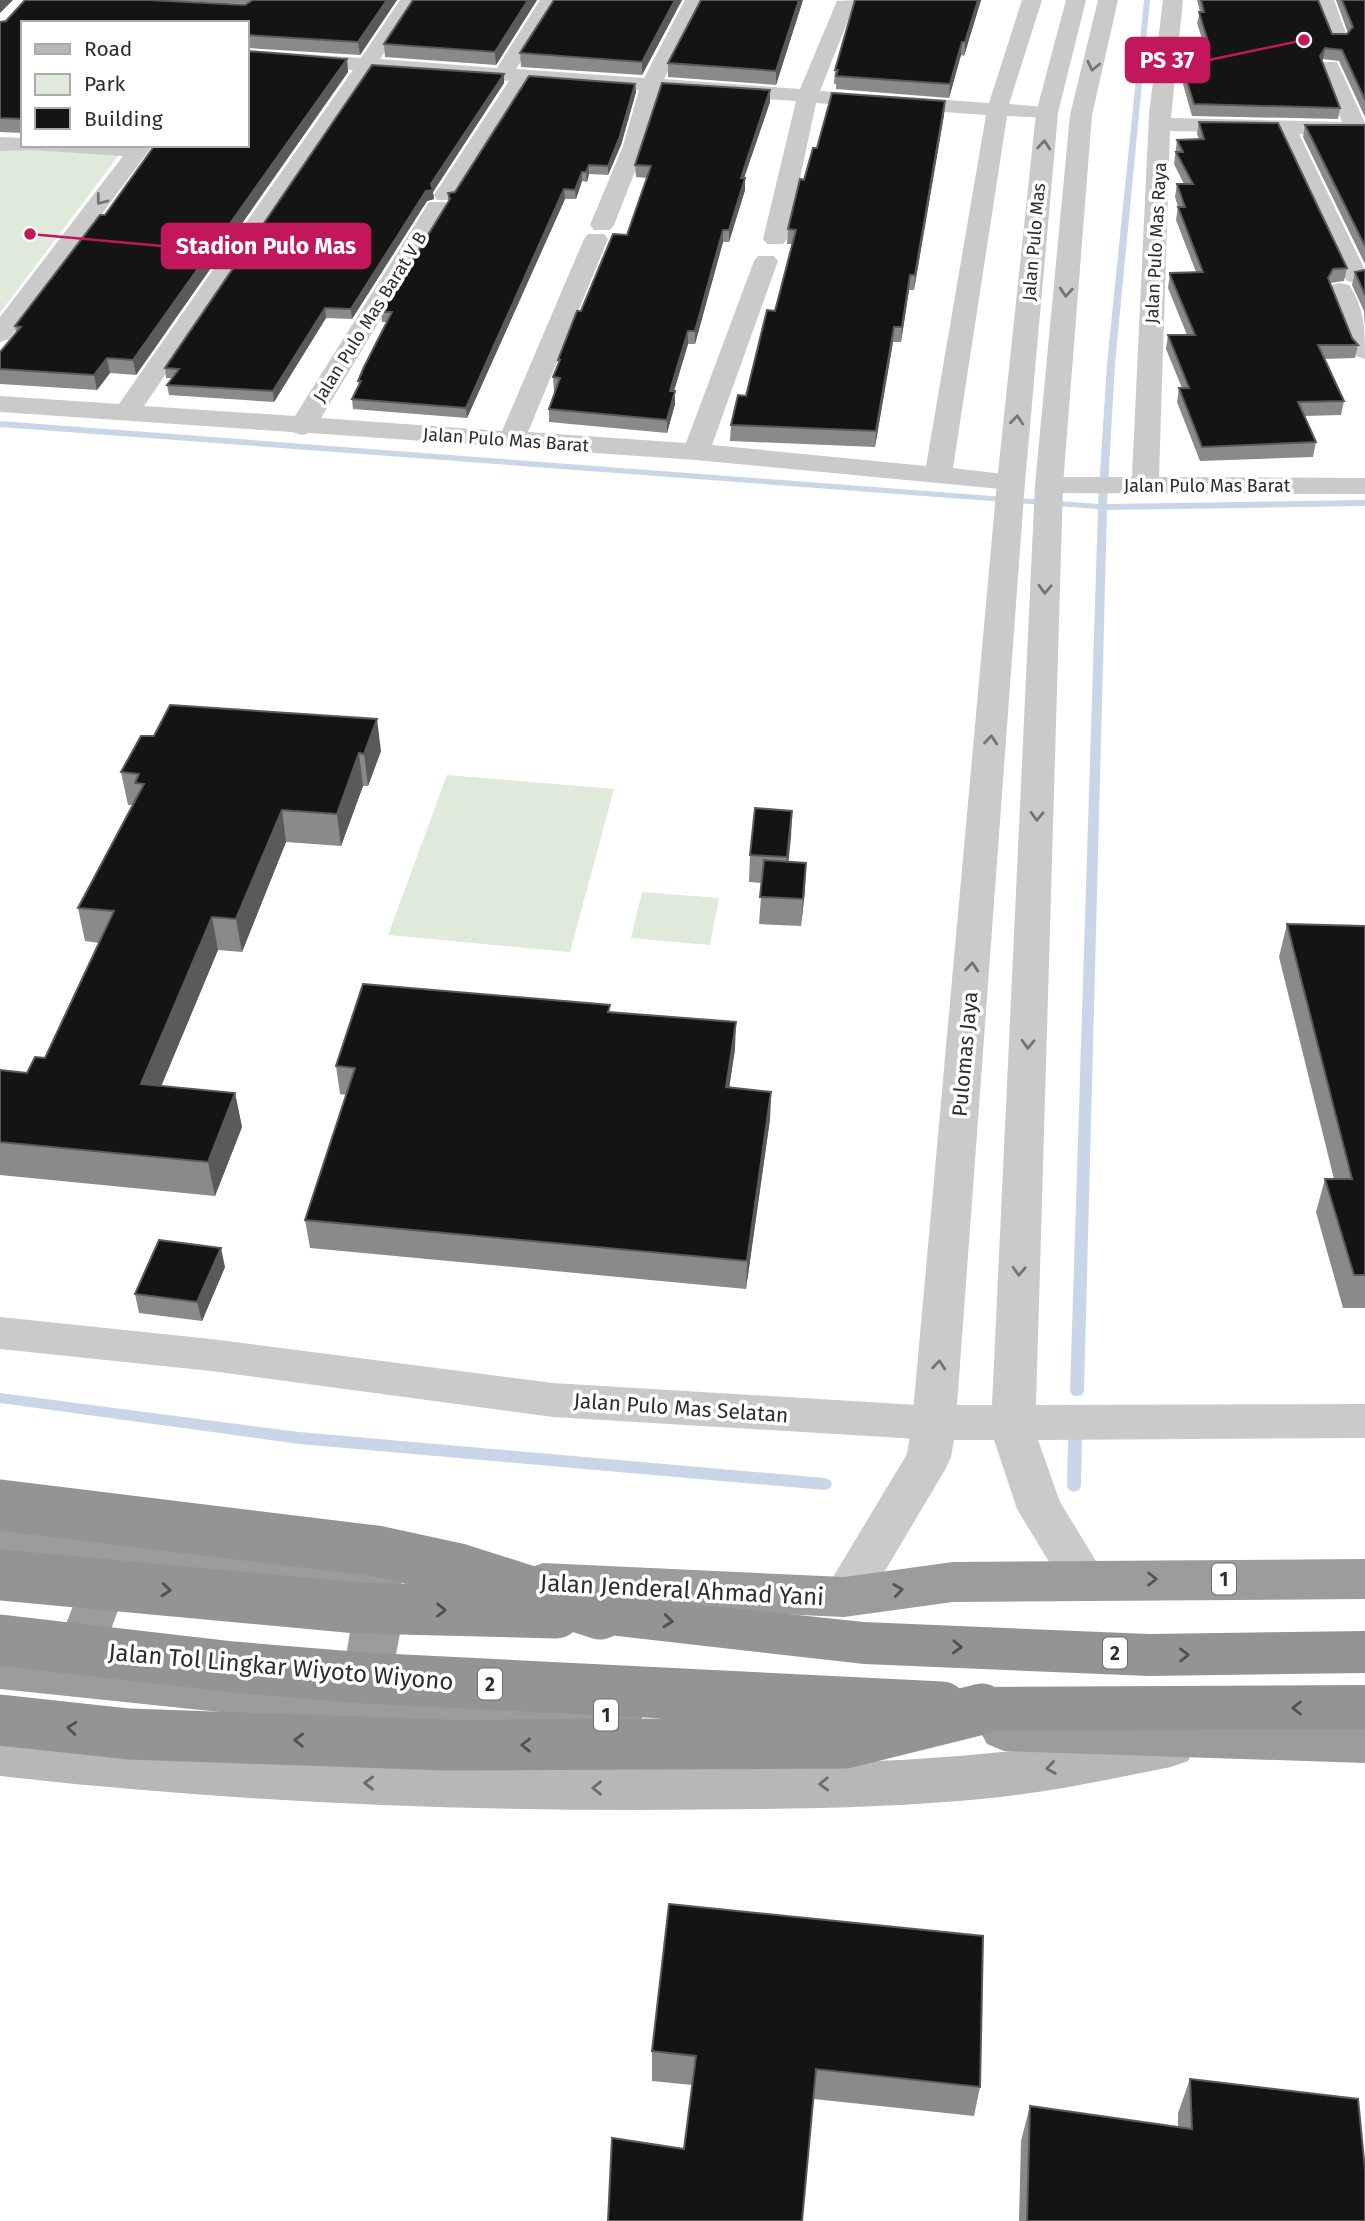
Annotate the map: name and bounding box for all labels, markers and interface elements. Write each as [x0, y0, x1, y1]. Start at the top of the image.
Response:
legend [21, 21, 248, 147]
text: Road [84, 36, 132, 62]
callout: PS 37 [1126, 38, 1209, 82]
text: PS 37 [1140, 46, 1195, 74]
one-way arrow [1086, 60, 1101, 72]
text: Park [84, 71, 126, 97]
text: Building [84, 106, 163, 132]
one-way arrow [1036, 139, 1051, 150]
street label: Jalan Pulo Mas Raya [1141, 162, 1171, 324]
street label: Jalan Pulo Mas [1018, 182, 1050, 302]
one-way arrow [96, 192, 109, 205]
callout: Stadion Pulo Mas [162, 224, 370, 268]
street label: Jalan Pulo Mas Barat V B [308, 228, 432, 406]
text: Stadion Pulo Mas [176, 232, 356, 260]
one-way arrow [1059, 287, 1074, 298]
one-way arrow [1009, 414, 1024, 425]
street label: Jalan Pulo Mas Barat [422, 423, 590, 457]
street label: Jalan Pulo Mas Barat [1124, 475, 1291, 497]
one-way arrow [1038, 584, 1053, 595]
one-way arrow [983, 734, 998, 745]
one-way arrow [1029, 811, 1044, 822]
one-way arrow [964, 961, 979, 972]
street label: Pulomas Jaya [947, 990, 983, 1118]
one-way arrow [1020, 1038, 1035, 1049]
one-way arrow [1012, 1266, 1027, 1277]
one-way arrow [931, 1359, 946, 1370]
street label: Jalan Pulo Mas Selatan [573, 1388, 789, 1428]
road number: 1 [1212, 1564, 1236, 1595]
street label: Jalan Jenderal Ahmad Yani [539, 1569, 825, 1611]
one-way arrow [1147, 1571, 1158, 1587]
one-way arrow [160, 1582, 171, 1597]
one-way arrow [892, 1583, 903, 1598]
one-way arrow [436, 1602, 447, 1618]
one-way arrow [663, 1613, 674, 1628]
street label: Jalan Tol Lingkar Wiyoto Wiyono [107, 1638, 455, 1696]
road number: 2 [1103, 1638, 1127, 1668]
one-way arrow [952, 1639, 963, 1654]
one-way arrow [1179, 1647, 1190, 1662]
road number: 2 [478, 1668, 502, 1700]
road number: 1 [594, 1700, 618, 1730]
one-way arrow [1291, 1700, 1302, 1715]
one-way arrow [66, 1721, 77, 1736]
one-way arrow [293, 1732, 304, 1747]
one-way arrow [520, 1737, 531, 1752]
one-way arrow [1045, 1760, 1057, 1775]
one-way arrow [363, 1775, 374, 1791]
one-way arrow [818, 1776, 829, 1792]
one-way arrow [591, 1780, 601, 1796]

